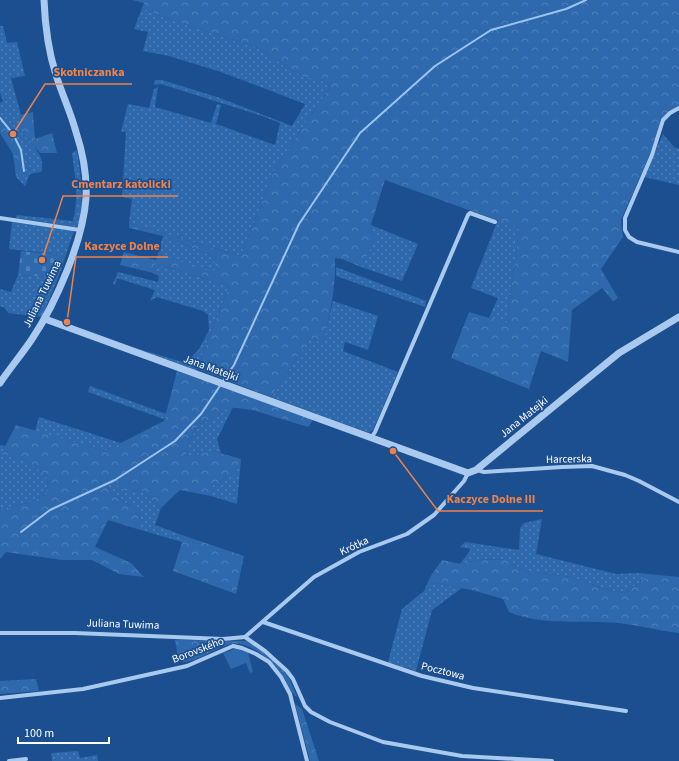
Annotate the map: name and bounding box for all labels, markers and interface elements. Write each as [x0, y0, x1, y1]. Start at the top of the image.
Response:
callout: Skotniczanka [45, 60, 132, 84]
text: Skotniczanka [54, 64, 124, 81]
callout: Cmentarz katolicki [63, 172, 178, 196]
text: Cmentarz katolicki [71, 176, 171, 193]
callout: Kaczyce Dolne [76, 233, 168, 257]
text: Kaczyce Dolne [84, 238, 160, 255]
street label: Juliana Tuwima [19, 258, 65, 330]
street label: Jana Matejki [181, 351, 241, 385]
street label: Jana Matejki [497, 393, 551, 441]
street label: Harcerska [546, 451, 592, 467]
callout: Kaczyce Dolne III [438, 487, 543, 511]
text: Kaczyce Dolne III [447, 491, 535, 508]
street label: Krótka [337, 533, 371, 559]
street label: Juliana Tuwima [86, 615, 160, 633]
street label: Borovského [170, 633, 226, 667]
street label: Pocztowa [420, 658, 466, 684]
scale bar [18, 719, 109, 745]
text: 100 m [24, 725, 54, 742]

